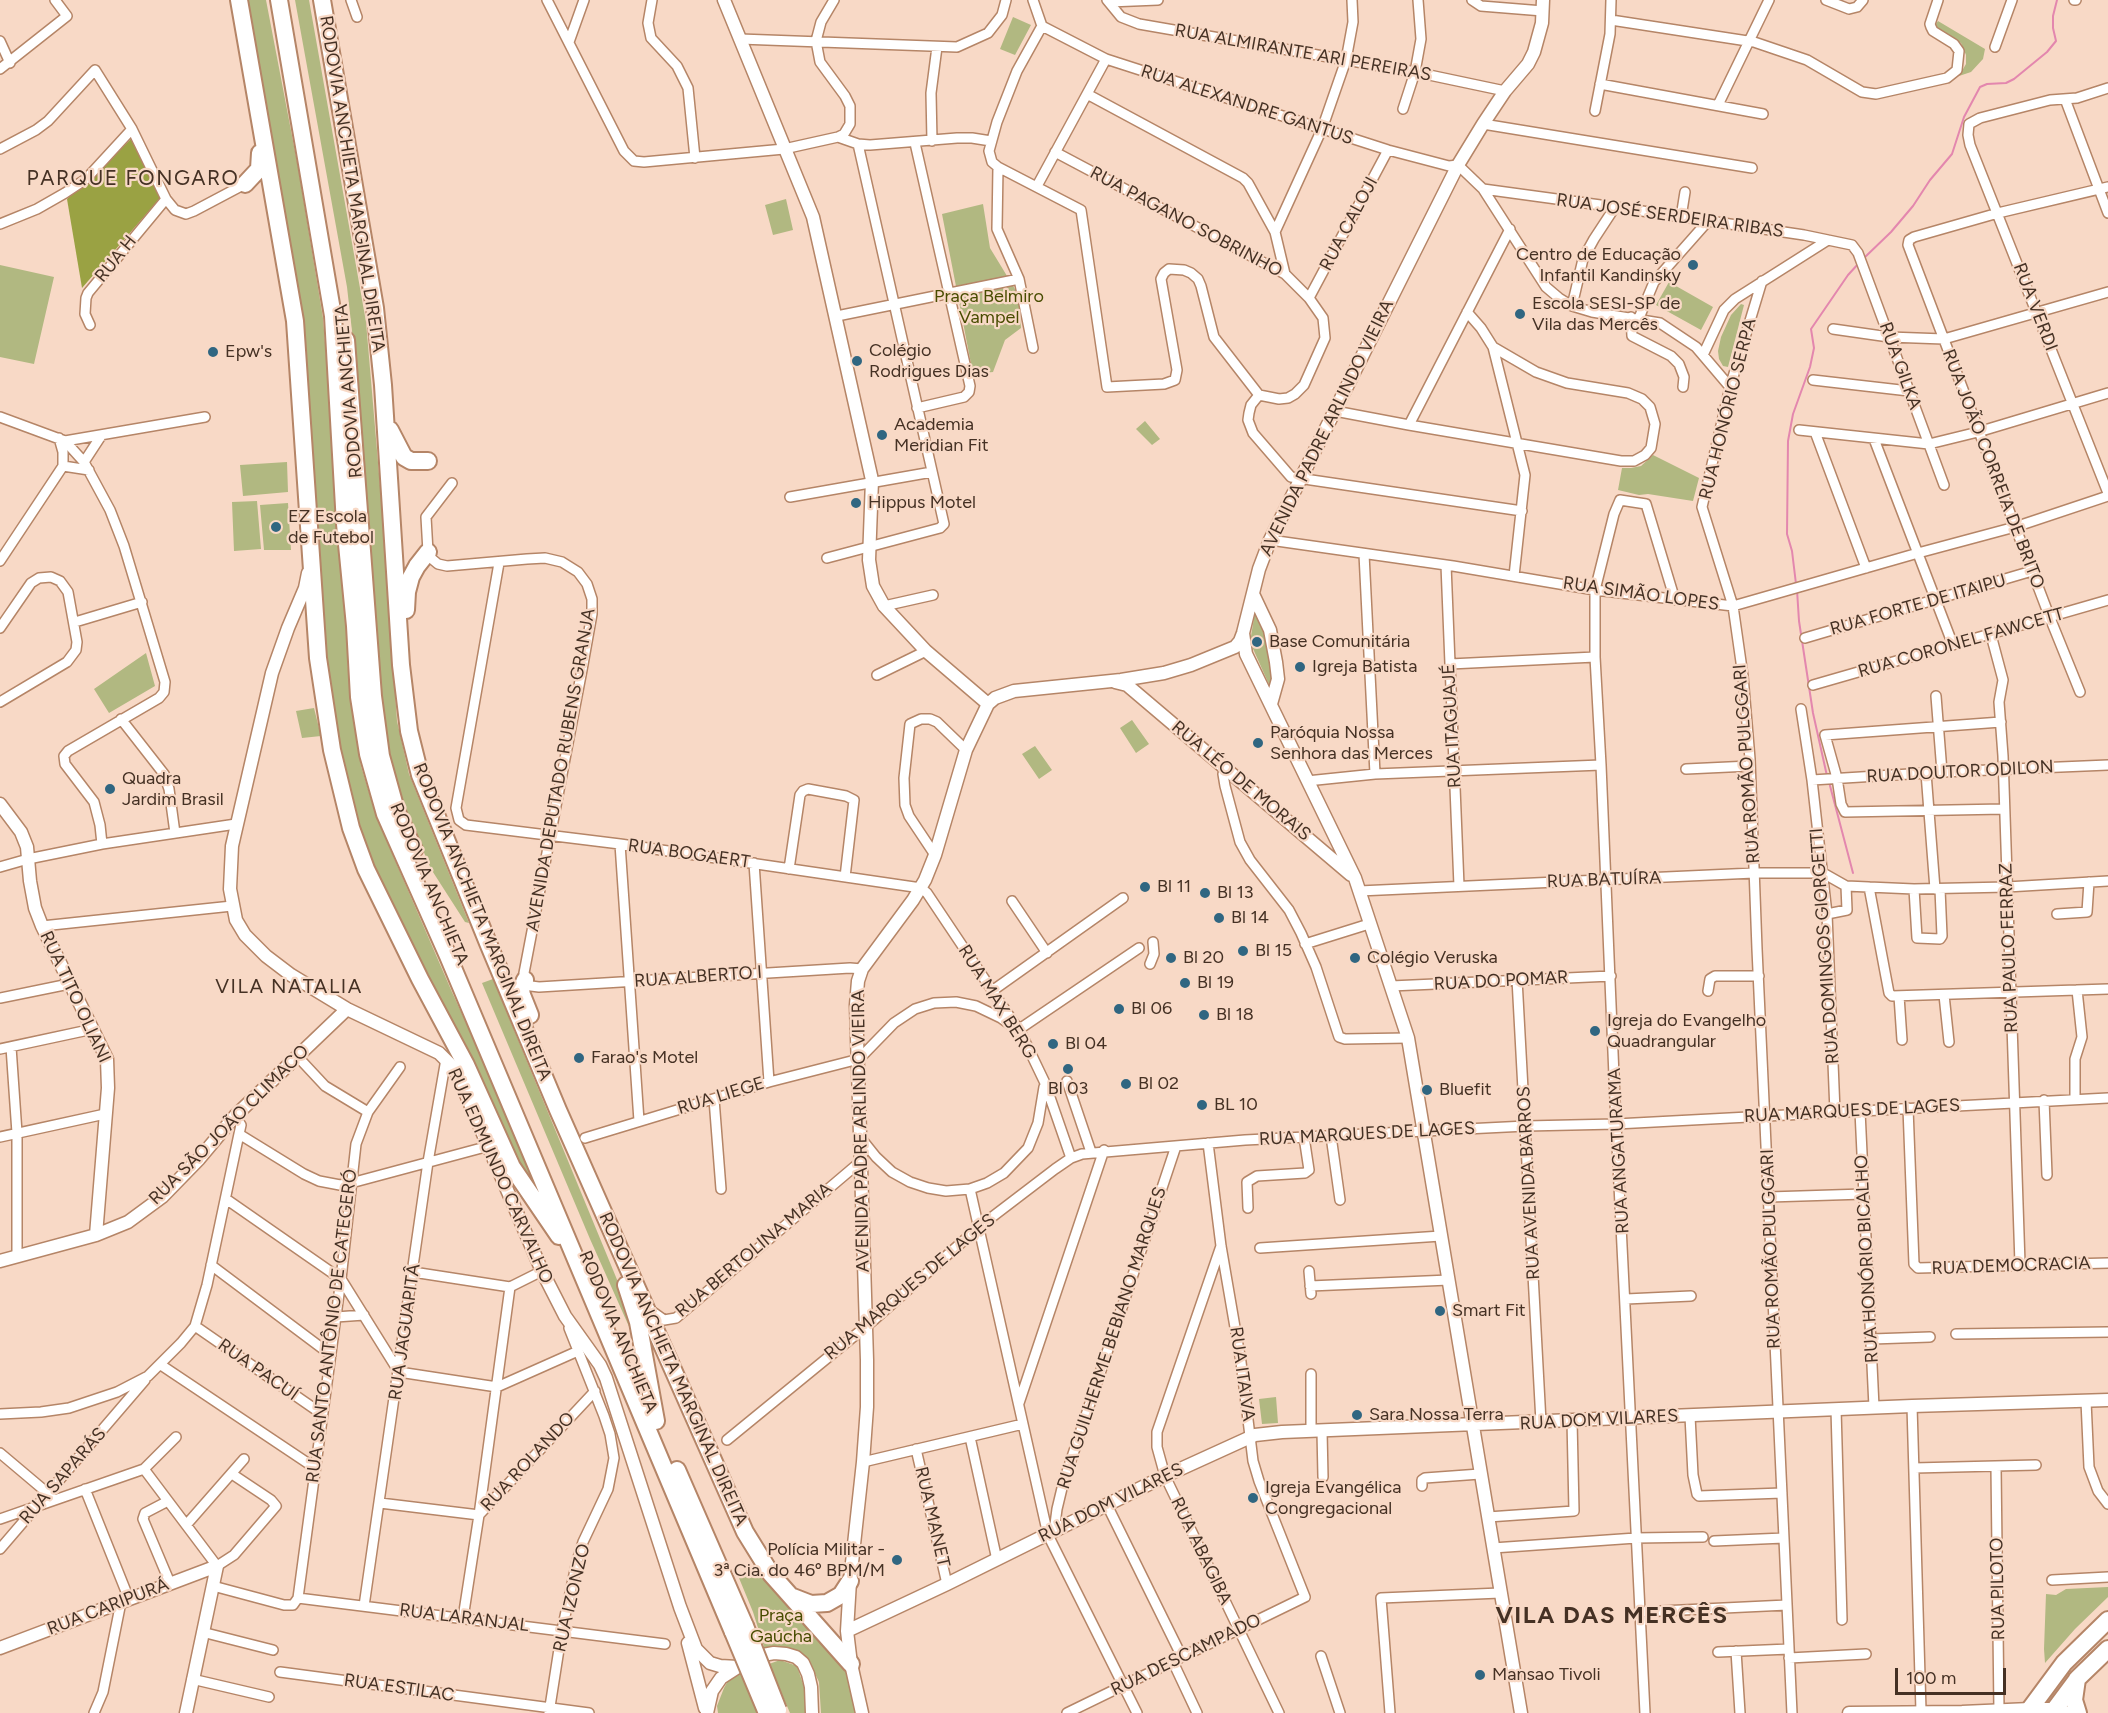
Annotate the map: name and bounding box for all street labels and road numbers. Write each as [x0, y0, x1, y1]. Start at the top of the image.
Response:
street label: RODOVIA ANCHIETA MARGINAL DIREITA [315, 14, 389, 354]
street label: RUA ALMIRANTE ARI PEREIRAS [1173, 20, 1433, 86]
street label: RUA ALEXANDRE GANTUS [1138, 60, 1356, 150]
street label: RUA PAGANO SOBRINHO [1086, 162, 1286, 282]
street label: RUA CALOJI [1315, 173, 1383, 275]
street label: RUA JOSÉ SERDEIRA RIBAS [1555, 189, 1785, 243]
street label: RUA H [91, 231, 141, 287]
street label: RUA VERDI [2008, 260, 2062, 354]
street label: AVENIDA PADRE ARLINDO VIEIRA [1255, 296, 1399, 560]
street label: RODOVIA ANCHIETA [331, 303, 367, 479]
street label: RUA HONÓRIO SERPA [1695, 316, 1761, 502]
street label: RUA GILKA [1874, 319, 1926, 413]
street label: RUA JOÃO CORREIA DE BRITO [1937, 346, 2049, 592]
street label: RUA FORTE DE ITAIPU [1828, 570, 2008, 640]
street label: RUA SIMÃO LOPES [1562, 572, 1720, 616]
street label: RUA CORONEL FAWCETT [1855, 603, 2067, 683]
street label: AVENIDA DEPUTADO RUBENS GRANJA [522, 607, 600, 933]
street label: RUA ITAGUAJÉ [1438, 663, 1466, 789]
street label: RUA ROMÃO PULGGARI [1729, 664, 1765, 864]
street label: RUA LÉO DE MORAIS [1167, 716, 1315, 846]
street label: RUA DOUTOR ODILON [1866, 756, 2054, 788]
street label: RODOVIA ANCHIETA MARGINAL DIREITA [408, 760, 556, 1084]
street label: RODOVIA ANCHIETA [385, 799, 473, 969]
street label: RUA DOMINGOS GIORGETTI [1806, 827, 1844, 1065]
street label: RUA BOGAERT [627, 835, 751, 873]
street label: RUA PAULO FERRAZ [1995, 863, 2023, 1033]
street label: RUA BATUÍRA [1546, 867, 1662, 893]
street label: RUA TITO OLIANI [35, 928, 115, 1066]
street label: RUA MAX BERG [953, 941, 1041, 1063]
street label: RUA ALBERTO I [633, 962, 763, 992]
street label: RUA DO POMAR [1433, 967, 1569, 995]
street label: AVENIDA PADRE ARLINDO VIEIRA [848, 990, 874, 1272]
street label: RUA SÃO JOÃO CLIMACO [145, 1041, 313, 1209]
street label: RUA EDMUNDO CARVALHO [443, 1065, 557, 1287]
street label: RUA ANGATURAMA [1604, 1068, 1634, 1234]
street label: RUA LIEGE [675, 1073, 767, 1119]
street label: RUA AVENIDA BARROS [1513, 1086, 1545, 1280]
street label: RUA MARQUES DE LAGES [1743, 1095, 1961, 1127]
street label: RUA MARQUES DE LAGES [1258, 1118, 1476, 1150]
street label: RUA ROMÃO PULGGARI [1757, 1149, 1785, 1349]
street label: RUA HONÓRIO BICALHO [1851, 1154, 1883, 1364]
street label: RUA SANTO ANTÔNIO DE CATEGERÓ [302, 1168, 362, 1484]
street label: RUA BERTOLINA MARIA [671, 1178, 837, 1322]
street label: RUA GUILHERME BEBIANO MARQUES [1053, 1184, 1171, 1492]
street label: RODOVIA ANCHIETA MARGINAL DIREITA [594, 1209, 752, 1529]
street label: RUA MARQUES DE LAGES [820, 1209, 1000, 1365]
street label: RODOVIA ANCHIETA [574, 1247, 662, 1417]
street label: RUA DEMOCRACIA [1931, 1252, 2091, 1280]
street label: RUA JAGUAPITÂ [385, 1262, 425, 1402]
street label: RUA ITAIVA [1225, 1325, 1259, 1423]
street label: RUA PACUÍ [214, 1334, 302, 1406]
street label: RUA DOM VILARES [1519, 1405, 1679, 1435]
street label: RUA ROLANDO [477, 1408, 579, 1516]
street label: RUA SAPARÁS [15, 1423, 111, 1529]
street label: RUA DOM VILARES [1035, 1459, 1187, 1547]
street label: RUA MANET [910, 1465, 954, 1569]
street label: RUA ABAGIBA [1166, 1494, 1236, 1608]
street label: RUA PILOTO [1986, 1537, 2010, 1641]
street label: RUA IZONZO [549, 1542, 595, 1654]
street label: RUA CARIPURÁ [44, 1574, 172, 1640]
street label: RUA LARANJAL [398, 1599, 530, 1637]
street label: RUA DESCAMPADO [1108, 1609, 1264, 1701]
street label: RUA ESTILAC [342, 1670, 456, 1706]

